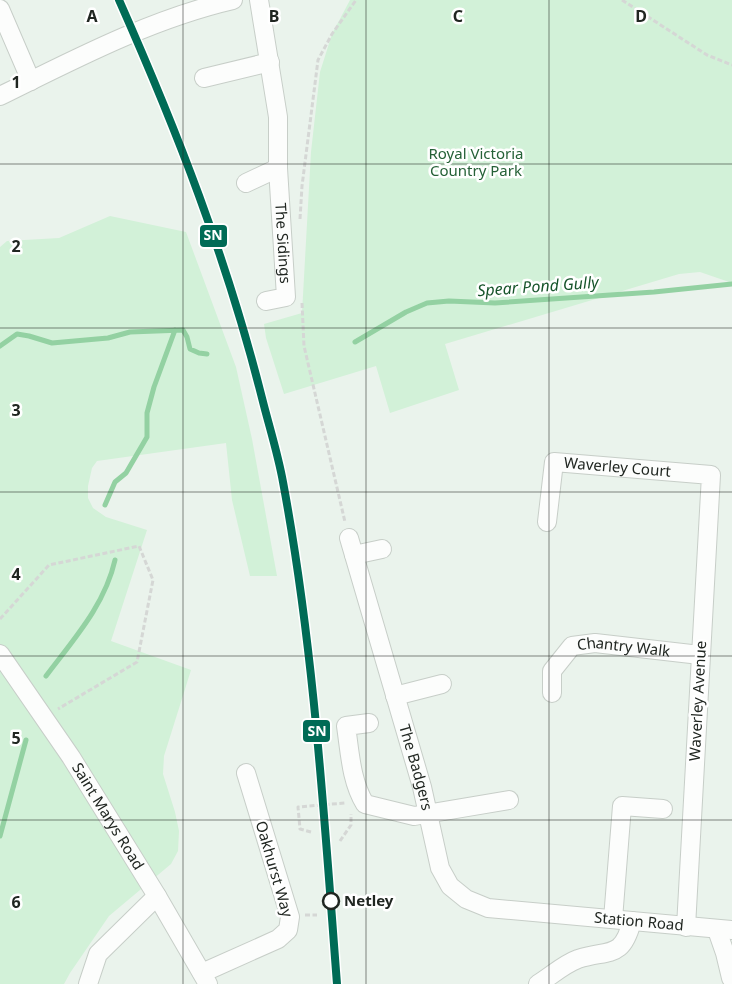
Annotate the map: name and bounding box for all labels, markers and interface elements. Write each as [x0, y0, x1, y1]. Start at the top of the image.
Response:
text: A [86, 5, 98, 27]
text: B [269, 5, 279, 27]
text: C [453, 5, 463, 27]
text: D [635, 5, 647, 27]
text: 1 [11, 71, 21, 93]
park label: Royal Victoria Country Park [429, 143, 523, 180]
street label: The Sidings [271, 202, 296, 284]
line badge: SN [199, 224, 228, 248]
text: SN [203, 225, 223, 244]
text: 2 [11, 235, 21, 257]
water label: Spear Pond Gully [477, 271, 601, 301]
text: 3 [11, 399, 21, 421]
street label: Waverley Court [563, 452, 672, 481]
text: 4 [11, 563, 21, 585]
street label: Chantry Walk [576, 632, 671, 661]
street label: Waverley Avenue [684, 640, 710, 762]
line badge: SN [302, 719, 331, 743]
text: SN [307, 721, 327, 740]
street label: The Badgers [395, 722, 438, 812]
text: 5 [11, 727, 21, 749]
street label: Saint Marys Road [68, 759, 149, 873]
street label: Oakhurst Way [252, 818, 298, 919]
place label: Netley [344, 890, 394, 910]
text: 6 [11, 891, 21, 913]
marker: Netley [322, 892, 340, 910]
street label: Station Road [593, 907, 685, 935]

